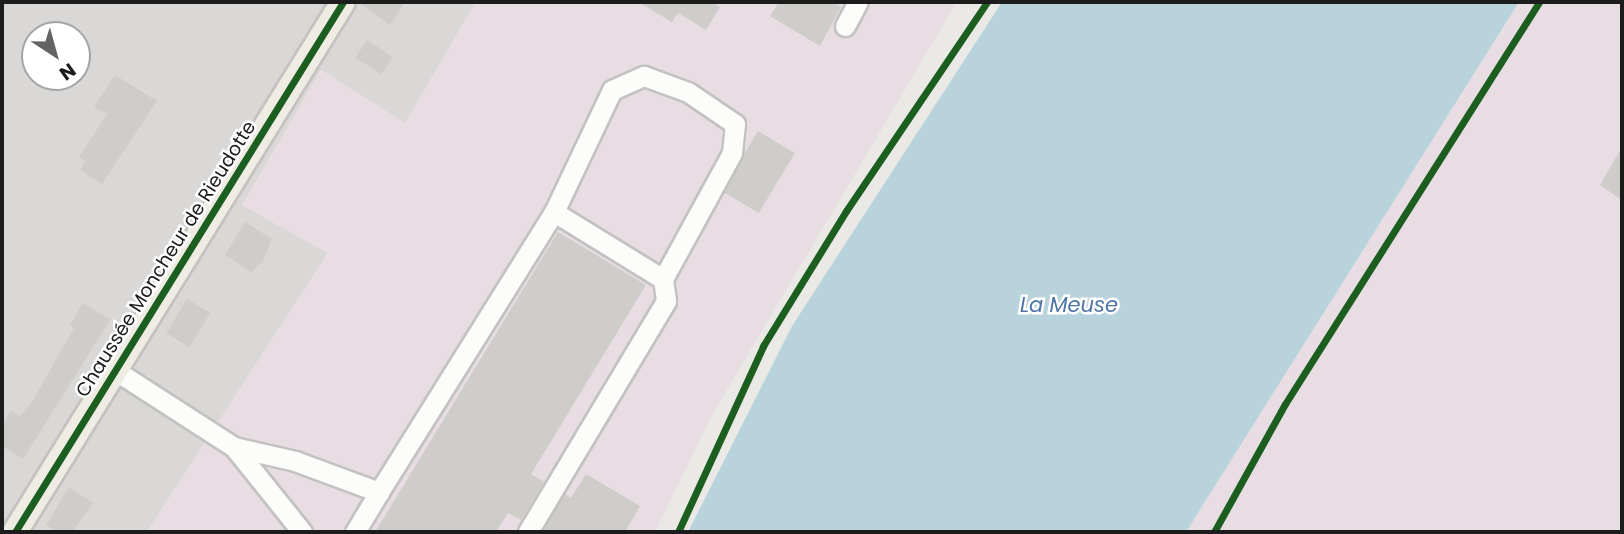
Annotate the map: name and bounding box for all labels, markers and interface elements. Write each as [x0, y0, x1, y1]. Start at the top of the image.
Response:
north arrow [21, 21, 91, 91]
text: N [54, 57, 81, 87]
street label: Chaussée Moncheur de Rieudotte [71, 117, 261, 401]
water label: La Meuse [1020, 292, 1118, 318]

